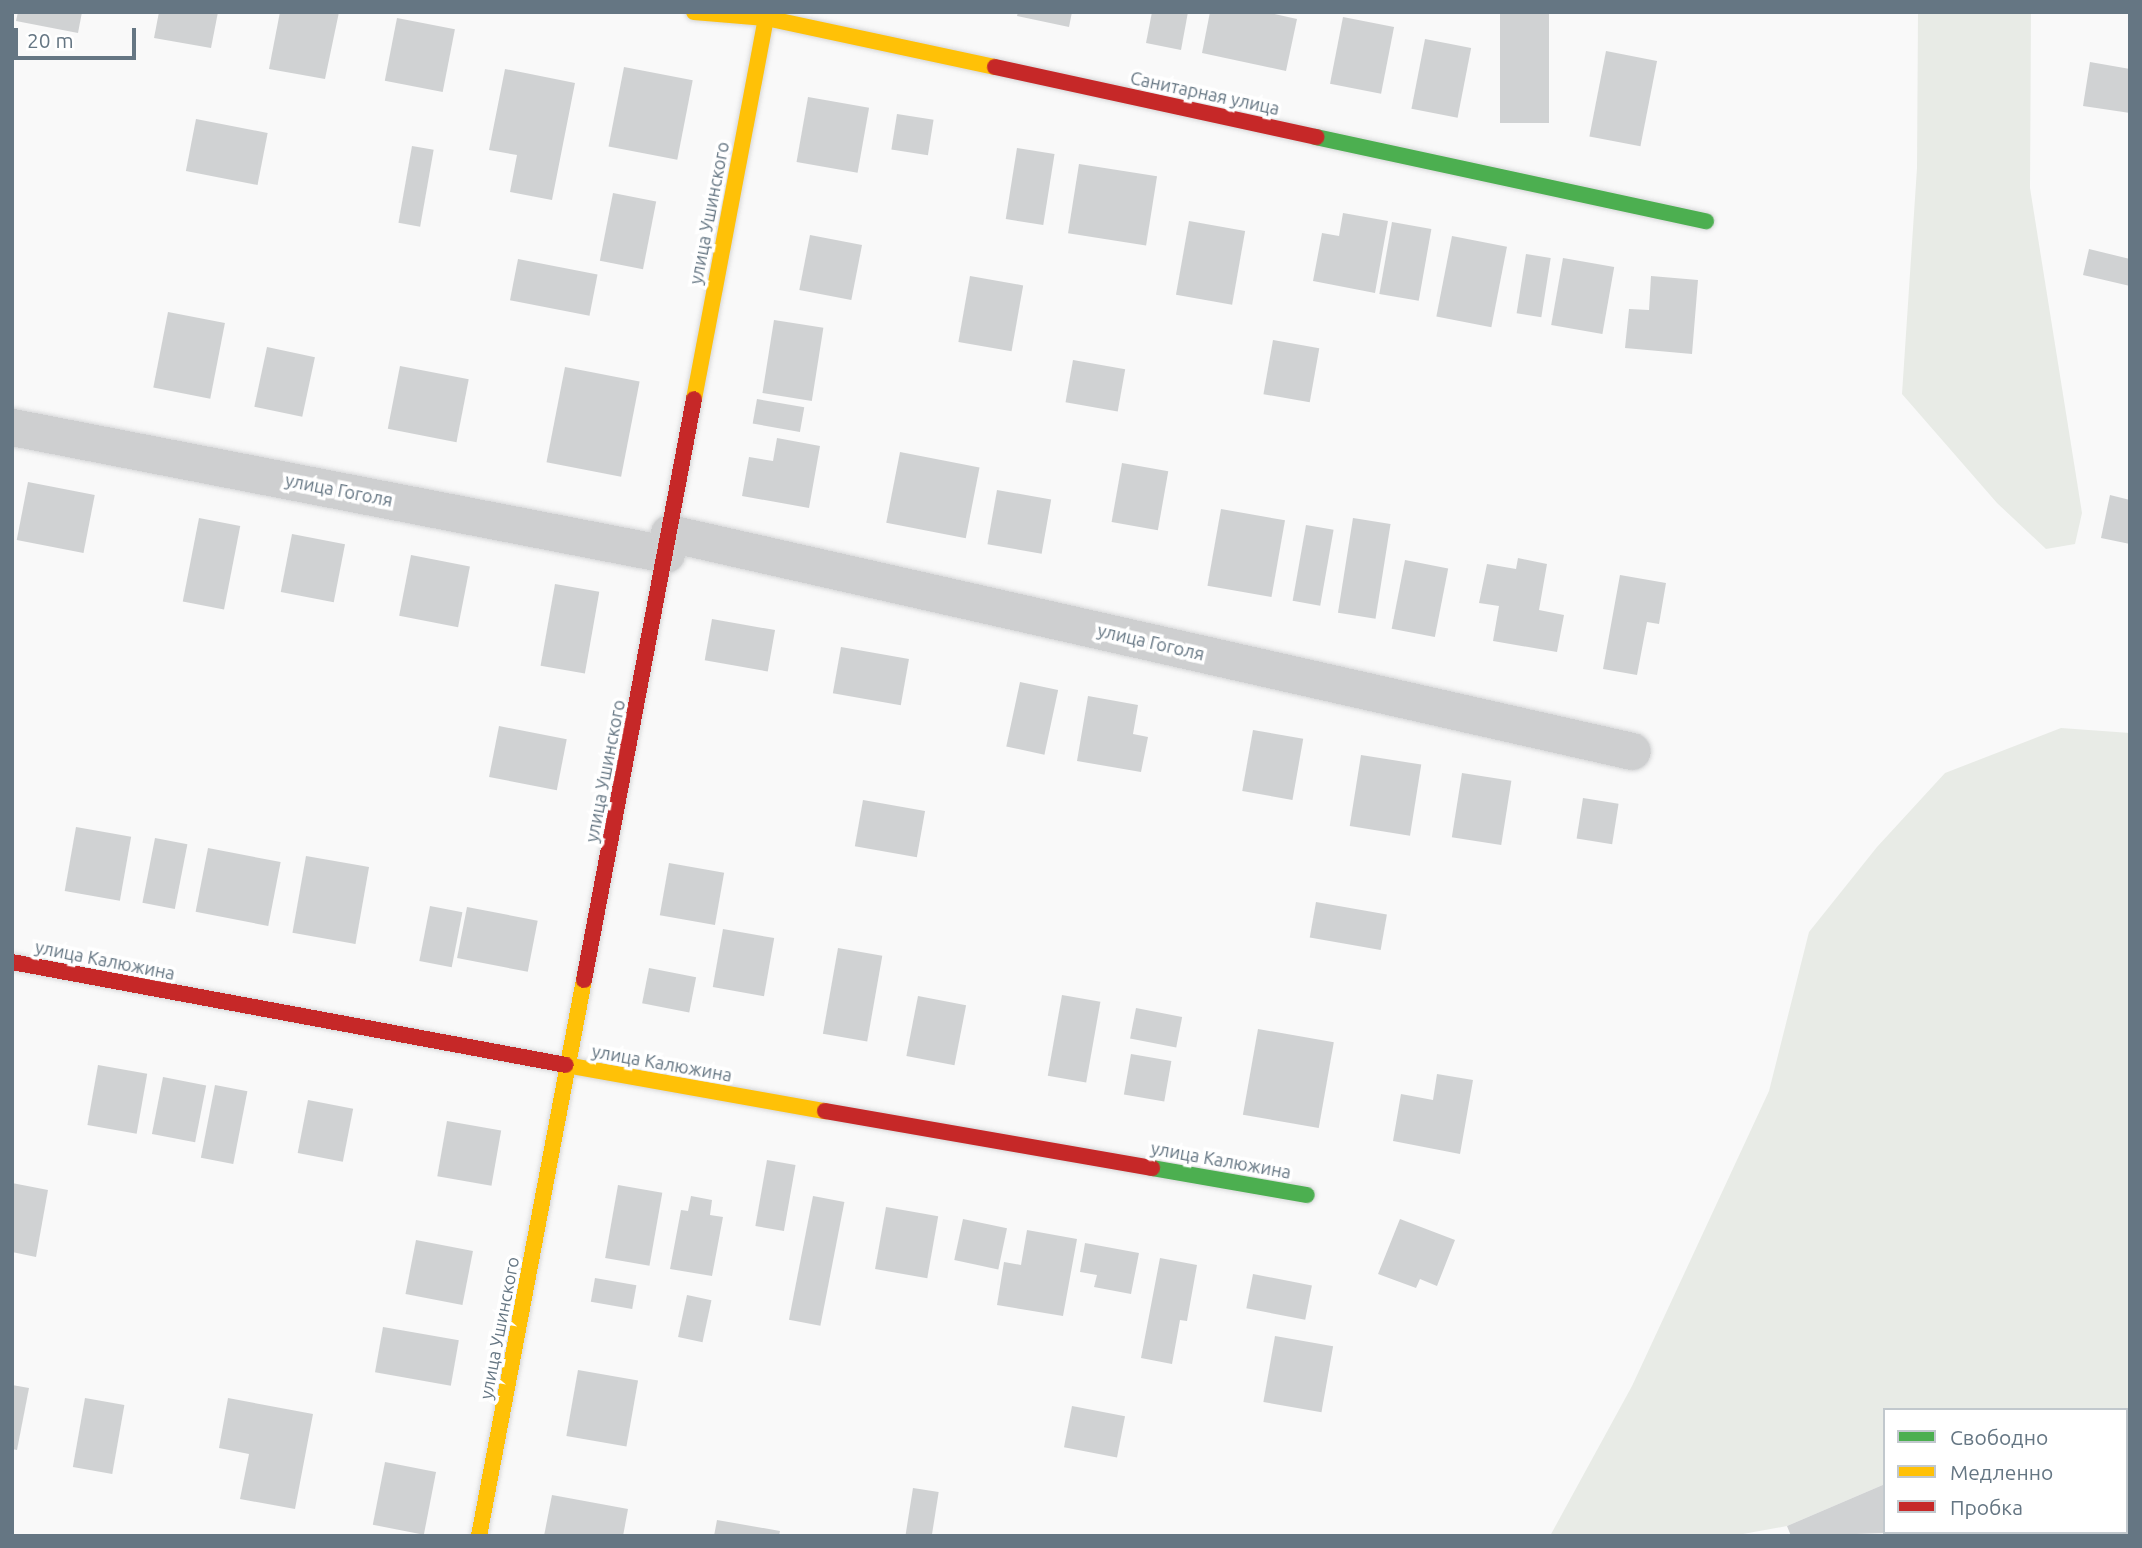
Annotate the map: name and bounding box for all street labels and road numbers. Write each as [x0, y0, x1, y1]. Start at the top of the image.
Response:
street label: Санитарная улица [1128, 67, 1282, 119]
street label: улица Ушинского [685, 140, 733, 286]
street label: улица Гоголя [283, 469, 395, 511]
street label: улица Гоголя [1095, 619, 1207, 665]
street label: улица Ушинского [581, 698, 629, 844]
street label: улица Калюжина [33, 936, 177, 984]
street label: улица Калюжина [590, 1040, 734, 1086]
street label: улица Калюжина [1149, 1137, 1293, 1183]
street label: улица Ушинского [475, 1255, 523, 1401]

